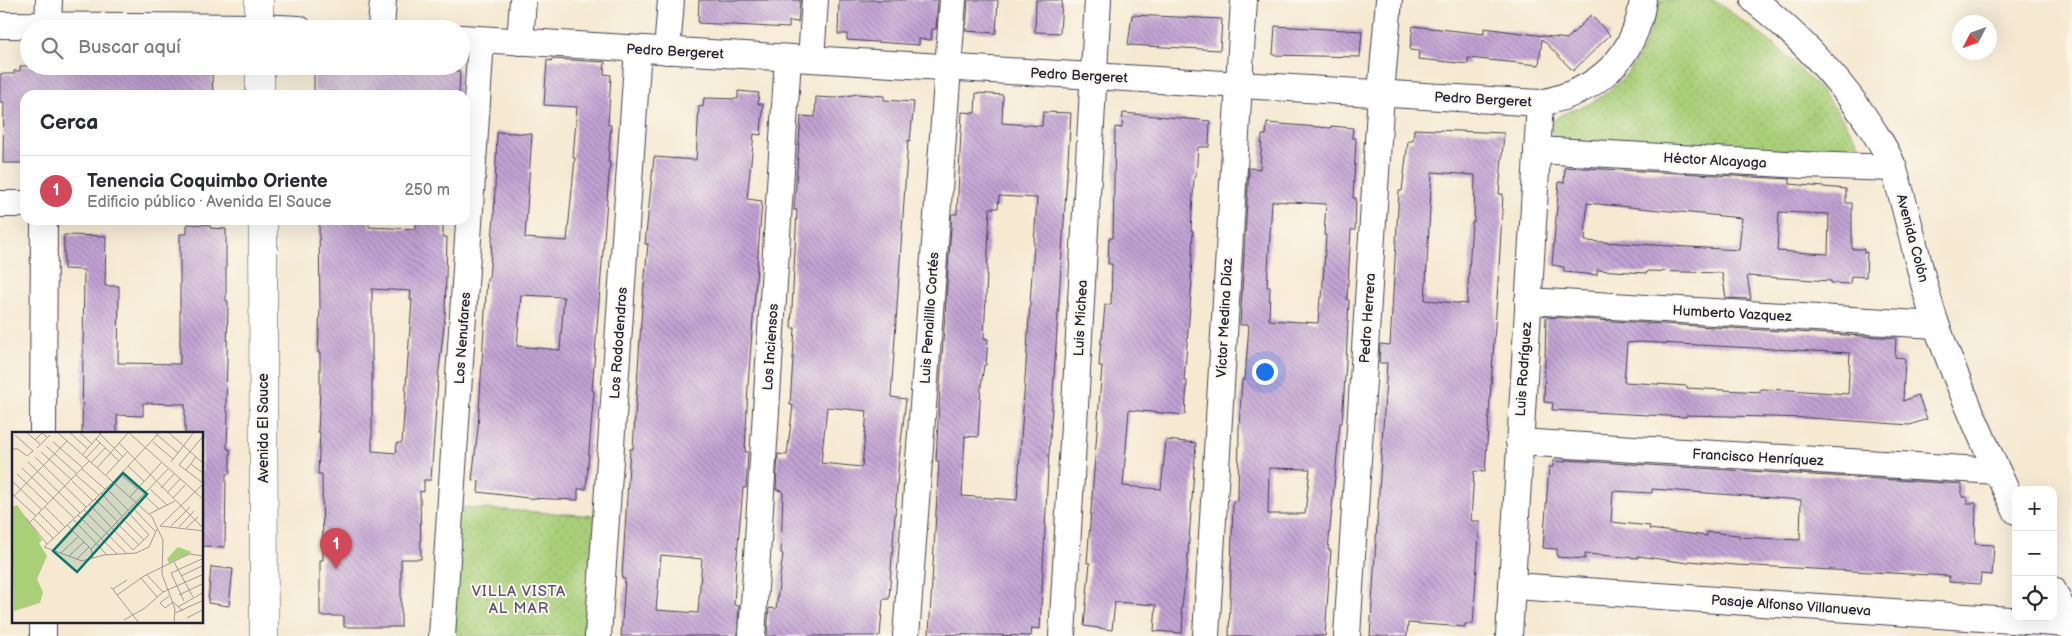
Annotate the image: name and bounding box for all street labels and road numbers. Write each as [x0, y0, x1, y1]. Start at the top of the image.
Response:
street label: Pedro Bergeret [626, 40, 725, 63]
street label: Pedro Bergeret [1030, 64, 1129, 87]
street label: Pedro Bergeret [1434, 88, 1533, 111]
street label: Héctor Alcayaga [1663, 149, 1767, 172]
street label: Avenida Colón [1893, 192, 1932, 284]
street label: Luis Penailillo Cortés [916, 251, 943, 385]
street label: Víctor Medina Díaz [1213, 258, 1236, 378]
street label: Pedro Herrera [1356, 272, 1379, 364]
street label: Luis Michea [1070, 279, 1091, 357]
street label: Los Rododendros [606, 286, 631, 400]
street label: Los Nenufares [451, 291, 474, 385]
street label: Humberto Vazquez [1672, 302, 1792, 325]
street label: Los Inciensos [759, 303, 782, 391]
street label: Luis Rodríguez [1512, 321, 1535, 417]
street label: Avenida El Sauce [255, 373, 272, 483]
street label: Francisco Henríquez [1692, 446, 1824, 469]
street label: Pasaje Alfonso Villanueva [1710, 591, 1872, 620]

